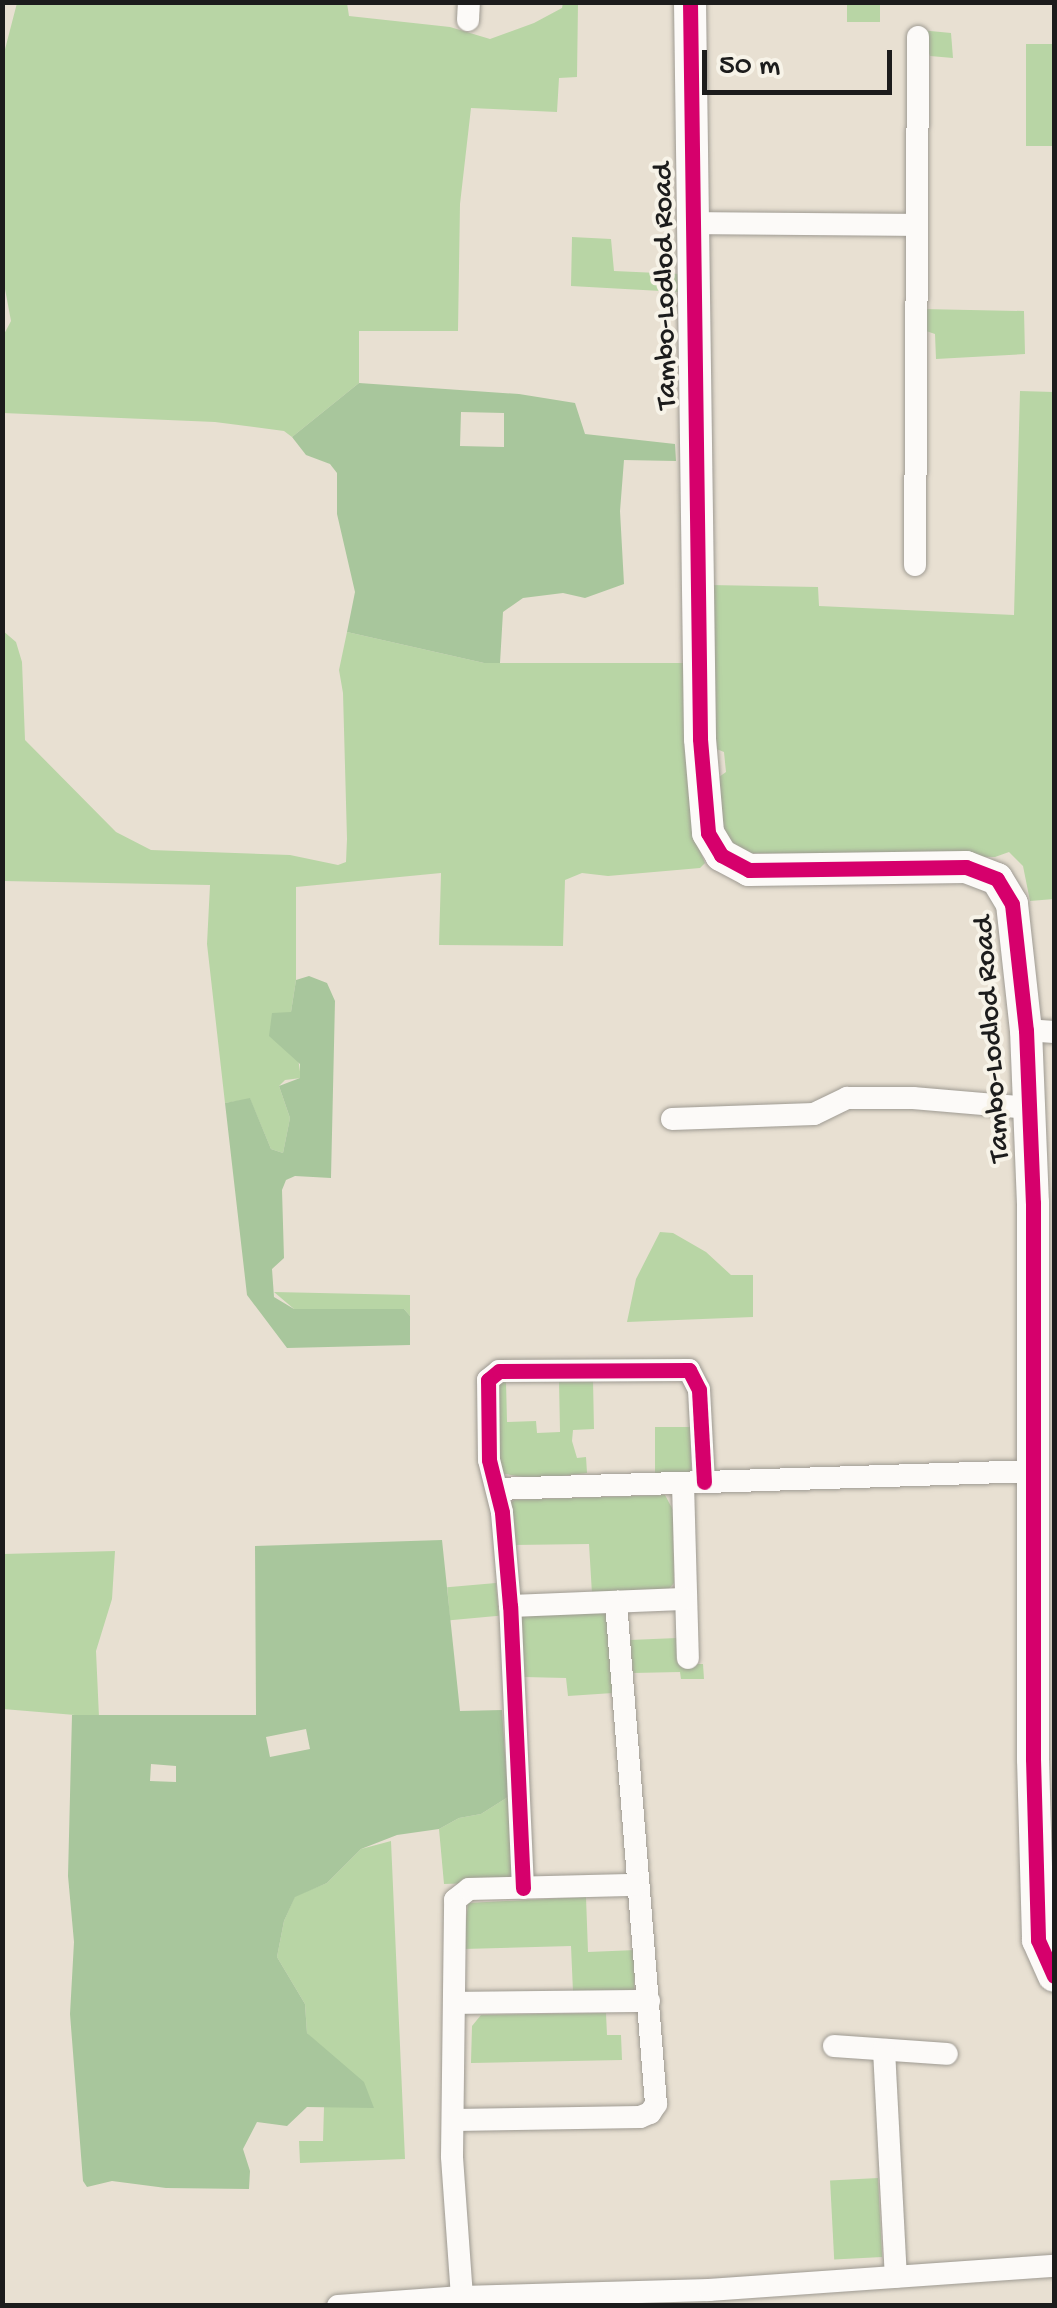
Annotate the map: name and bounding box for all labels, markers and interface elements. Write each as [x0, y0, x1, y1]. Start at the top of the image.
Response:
scale bar [707, 30, 897, 92]
text: 50 m [719, 50, 780, 85]
street label: Tambo-Lodlod Road [647, 162, 687, 410]
street label: Tambo-Lodlod Road [967, 915, 1021, 1163]

